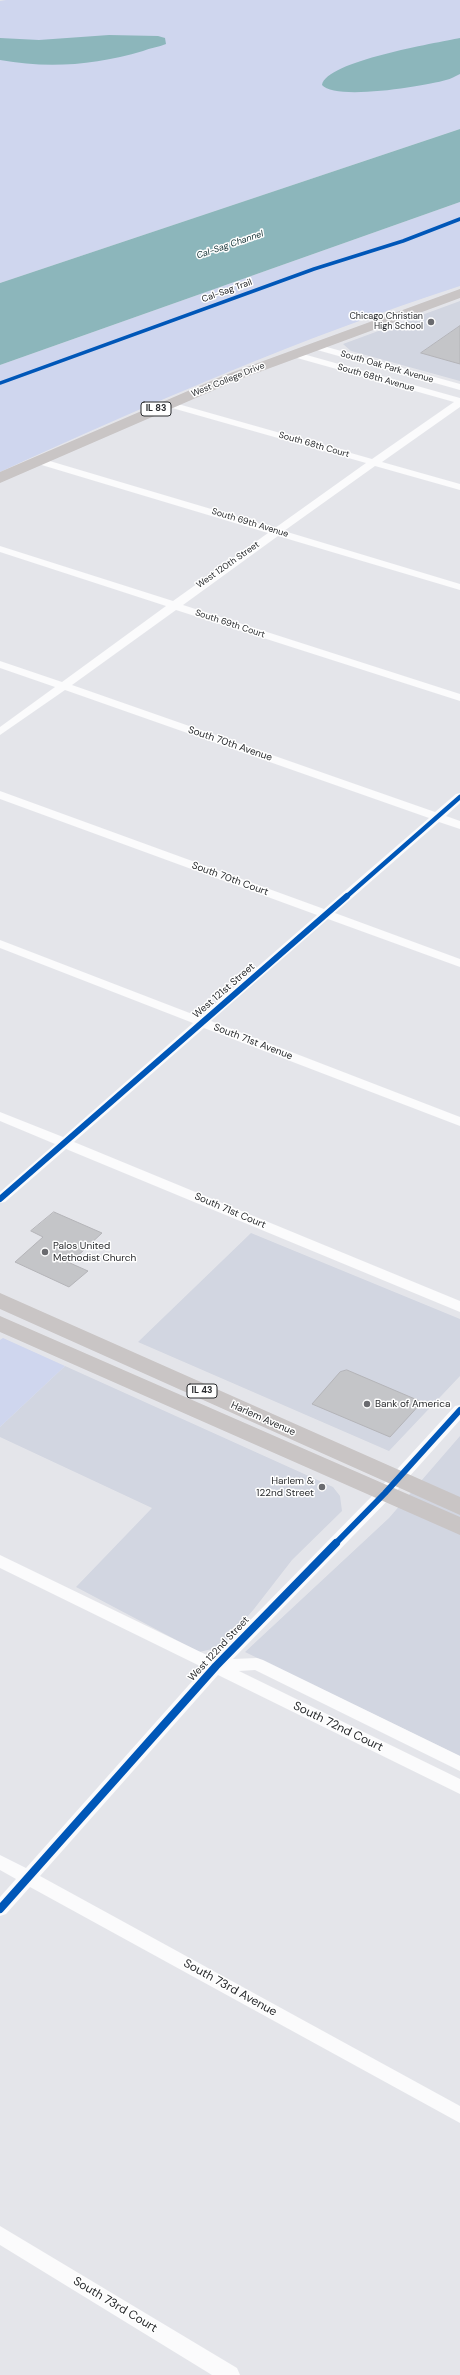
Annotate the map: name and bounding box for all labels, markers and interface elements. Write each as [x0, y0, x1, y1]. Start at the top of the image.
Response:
water label: Cal-Sag Channel [195, 229, 265, 261]
street label: Cal-Sag Trail [200, 277, 254, 305]
place label: Chicago Christian High School [349, 312, 423, 333]
marker: Chicago Christian High School [426, 317, 436, 327]
street label: South Oak Park Avenue [339, 349, 435, 385]
street label: West College Drive [190, 360, 266, 400]
street label: South 68th Avenue [336, 362, 416, 394]
road number: IL 83 [141, 402, 171, 416]
street label: South 68th Court [278, 430, 350, 460]
street label: South 69th Avenue [210, 506, 290, 540]
street label: West 120th Street [194, 539, 262, 591]
street label: South 69th Court [194, 608, 266, 640]
street label: South 70th Avenue [186, 724, 274, 764]
street label: South 70th Court [190, 860, 270, 898]
street label: West 121st Street [191, 961, 257, 1021]
street label: South 71st Avenue [212, 1021, 294, 1063]
street label: South 71st Court [193, 1191, 267, 1231]
place label: Palos United Methodist Church [53, 1240, 136, 1264]
marker: Palos United Methodist Church [40, 1247, 50, 1257]
road number: IL 43 [187, 1384, 217, 1398]
place label: Bank of America [375, 1398, 450, 1410]
street label: Harlem Avenue [229, 1399, 297, 1439]
marker: Bank of America [362, 1399, 372, 1409]
place label: Harlem & 122nd Street [256, 1475, 314, 1498]
marker: Harlem & 122nd Street [317, 1482, 327, 1492]
street label: West 122nd Street [186, 1614, 252, 1684]
street label: South 72nd Court [291, 1699, 385, 1755]
street label: South 73rd Avenue [181, 1956, 279, 2020]
street label: South 73rd Court [70, 2274, 160, 2336]

